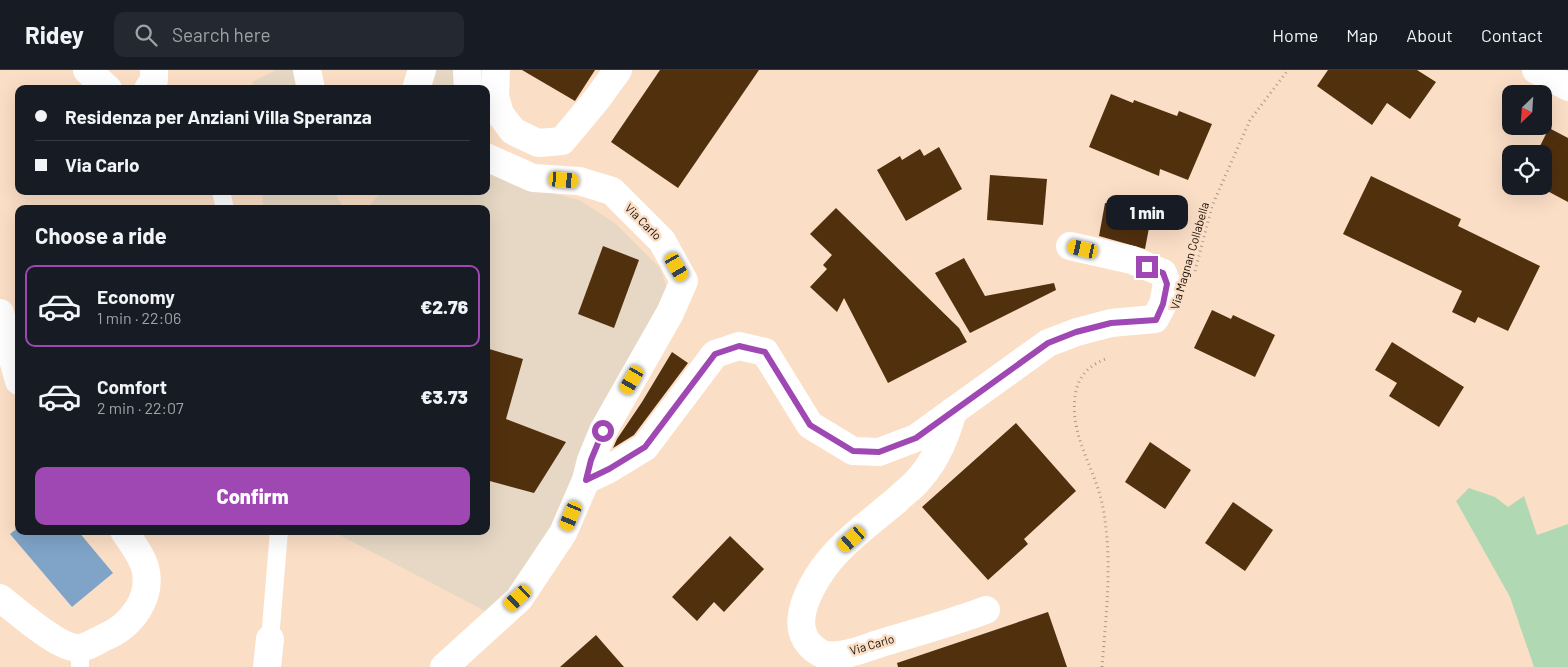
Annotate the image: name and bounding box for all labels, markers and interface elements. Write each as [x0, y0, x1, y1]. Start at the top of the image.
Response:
search box [114, 12, 464, 57]
text: Ridey [25, 20, 84, 49]
icon: search [132, 21, 160, 49]
text: Search here [172, 23, 271, 46]
text: Home [1272, 24, 1318, 46]
text: Map [1346, 24, 1378, 46]
text: About [1406, 24, 1453, 46]
text: Contact [1481, 24, 1543, 46]
north arrow [1502, 85, 1552, 135]
map controls [1502, 85, 1552, 195]
text: Residenza per Anziani Villa Speranza [65, 105, 372, 128]
button: locate [1502, 145, 1552, 195]
text: Via Carlo [65, 153, 140, 176]
car [548, 171, 579, 189]
callout: 1 min [1106, 194, 1188, 230]
street label: Via Carlo [623, 200, 665, 242]
street label: Via Magnan Collabella [1167, 200, 1211, 311]
text: 1 min [1129, 203, 1165, 222]
text: Choose a ride [35, 222, 167, 248]
car [1066, 238, 1099, 260]
car [663, 250, 690, 284]
route end [1136, 256, 1158, 278]
icon: car [37, 284, 82, 329]
text: Economy [97, 285, 175, 308]
text: €2.76 [420, 295, 468, 318]
text: 1 min · 22:06 [97, 308, 181, 327]
car [618, 363, 645, 397]
icon: car [37, 374, 82, 419]
text: Comfort [97, 375, 167, 398]
text: €3.73 [420, 385, 468, 408]
text: 2 min · 22:07 [97, 398, 184, 417]
route start [592, 420, 614, 442]
button: Confirm [35, 467, 470, 525]
car [558, 499, 583, 533]
car [835, 523, 868, 555]
car [501, 582, 534, 614]
street label: Via Carlo [848, 631, 896, 657]

